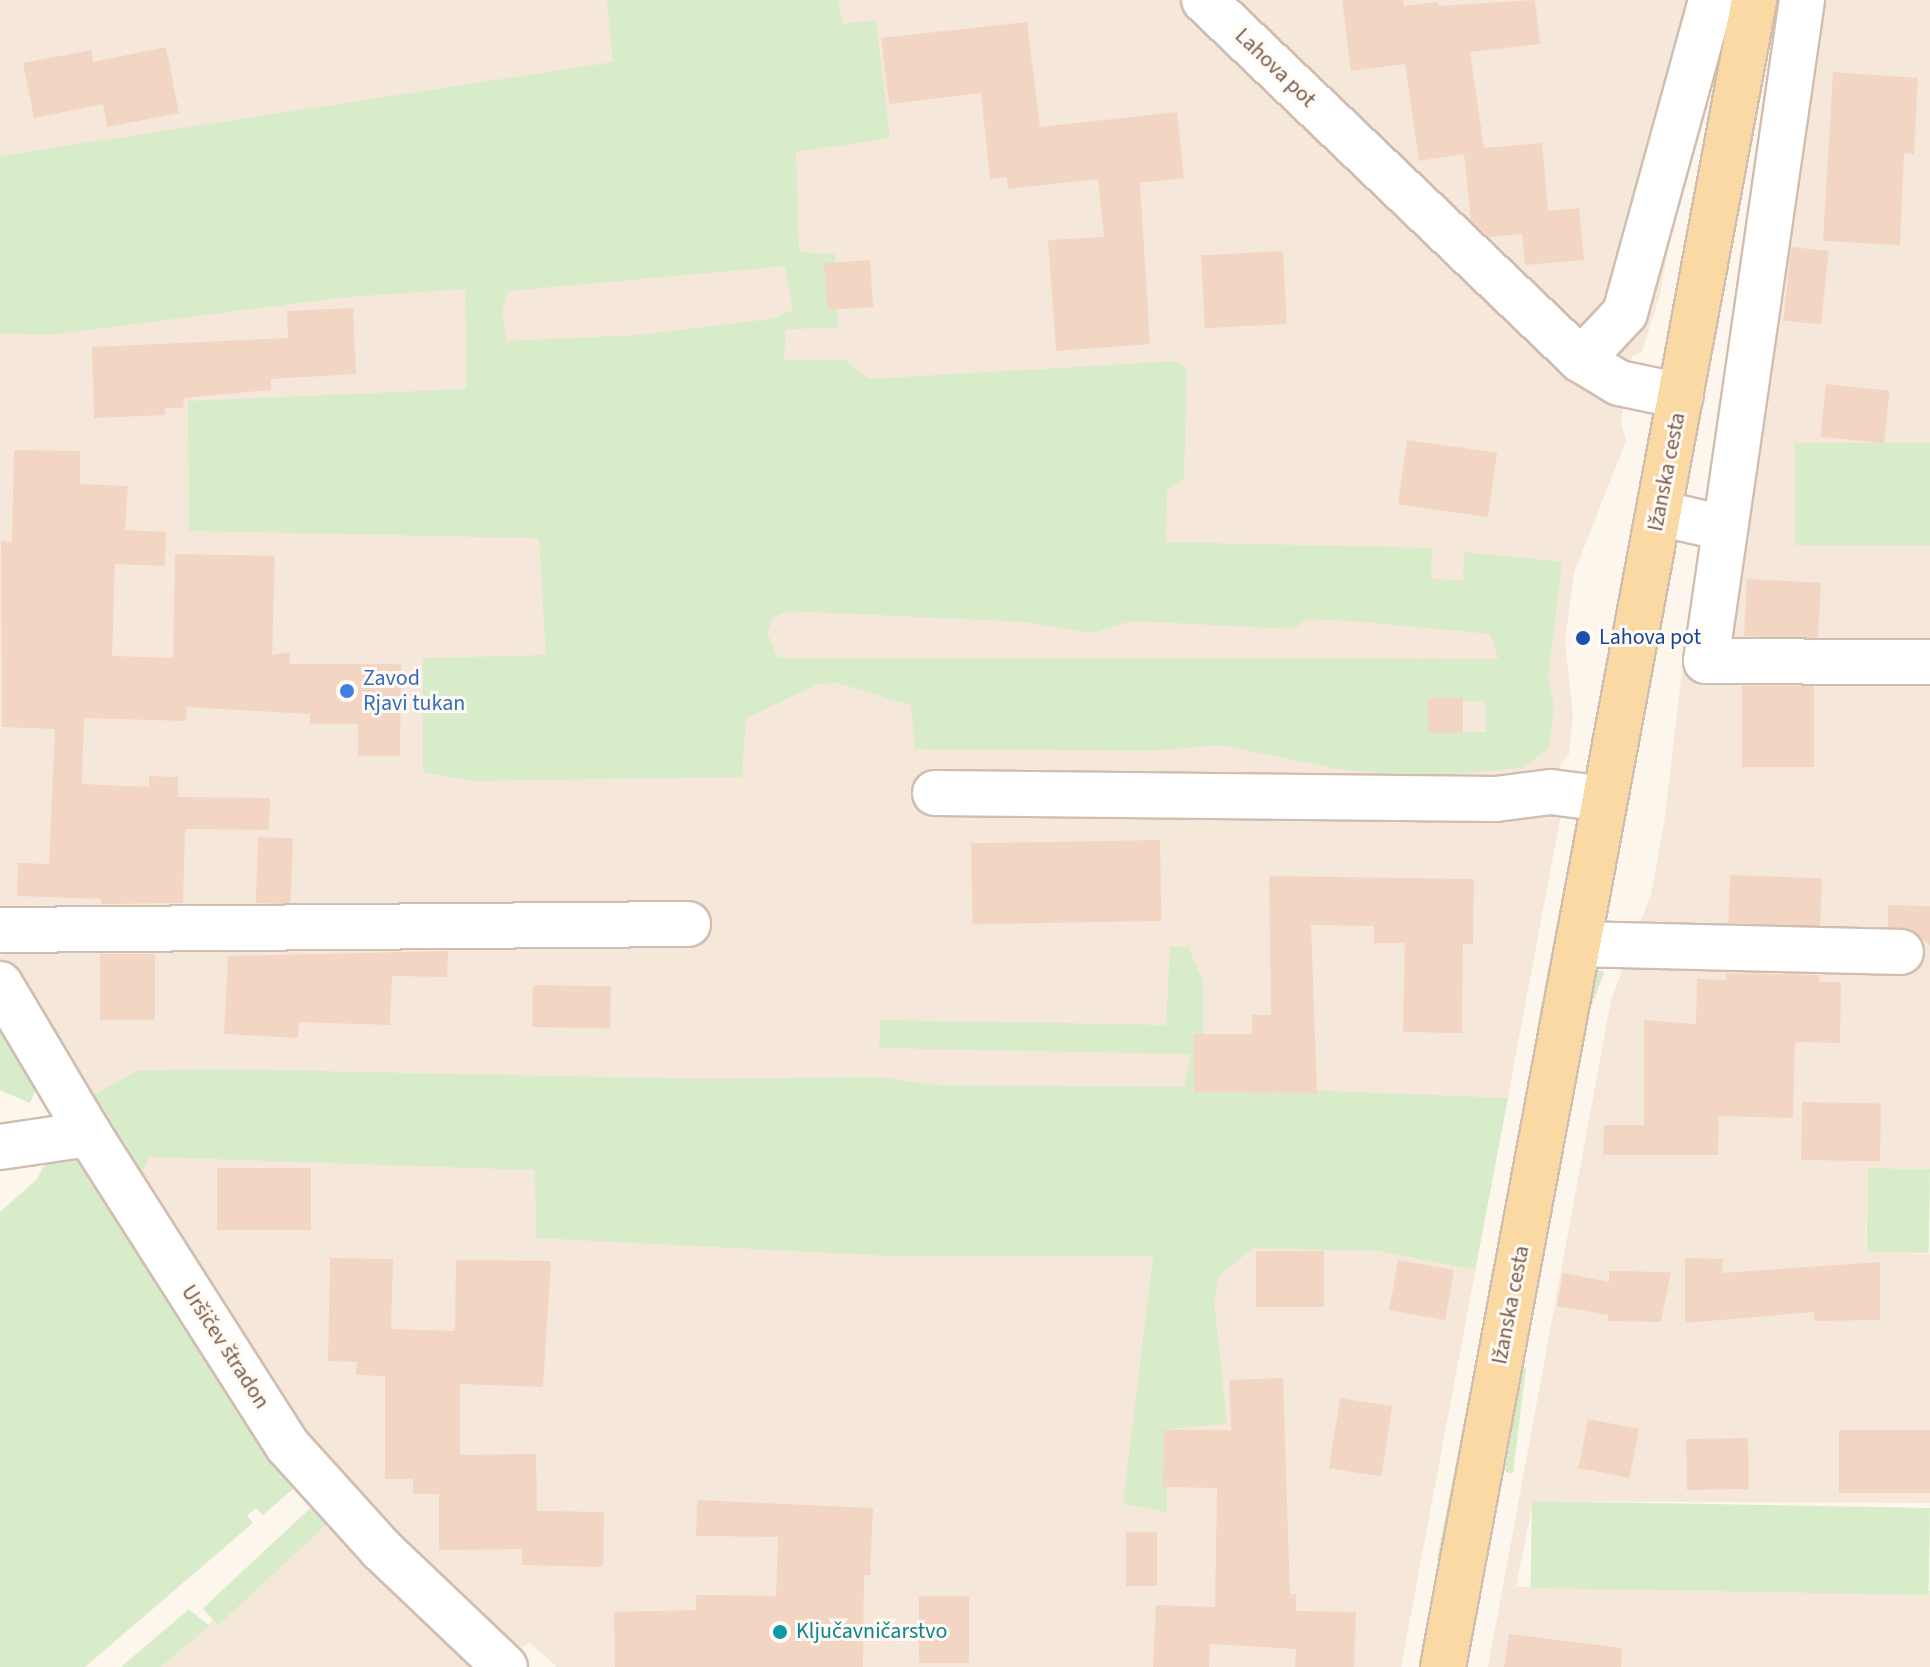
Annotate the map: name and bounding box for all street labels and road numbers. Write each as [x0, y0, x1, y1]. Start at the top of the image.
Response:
street label: Lahova pot [1229, 23, 1321, 113]
street label: Ižanska cesta [1643, 410, 1691, 534]
street label: Ižanska cesta [1487, 1243, 1535, 1367]
street label: Uršičev štradon [175, 1280, 275, 1414]

